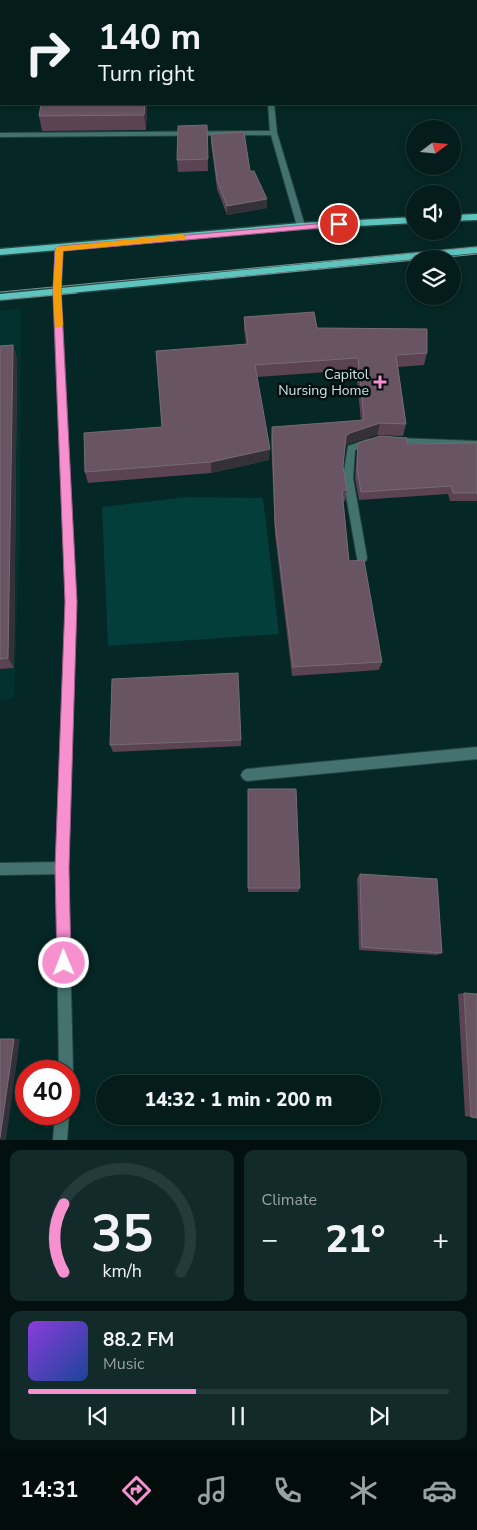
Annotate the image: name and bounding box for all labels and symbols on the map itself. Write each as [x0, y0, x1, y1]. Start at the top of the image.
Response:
north arrow [406, 120, 461, 175]
pin [318, 203, 360, 245]
place label: Capitol Nursing Home [278, 365, 370, 400]
marker: Capitol Nursing Home [373, 375, 387, 389]
position arrow [37, 936, 89, 988]
speed limit sign: 40 [15, 1060, 80, 1125]

